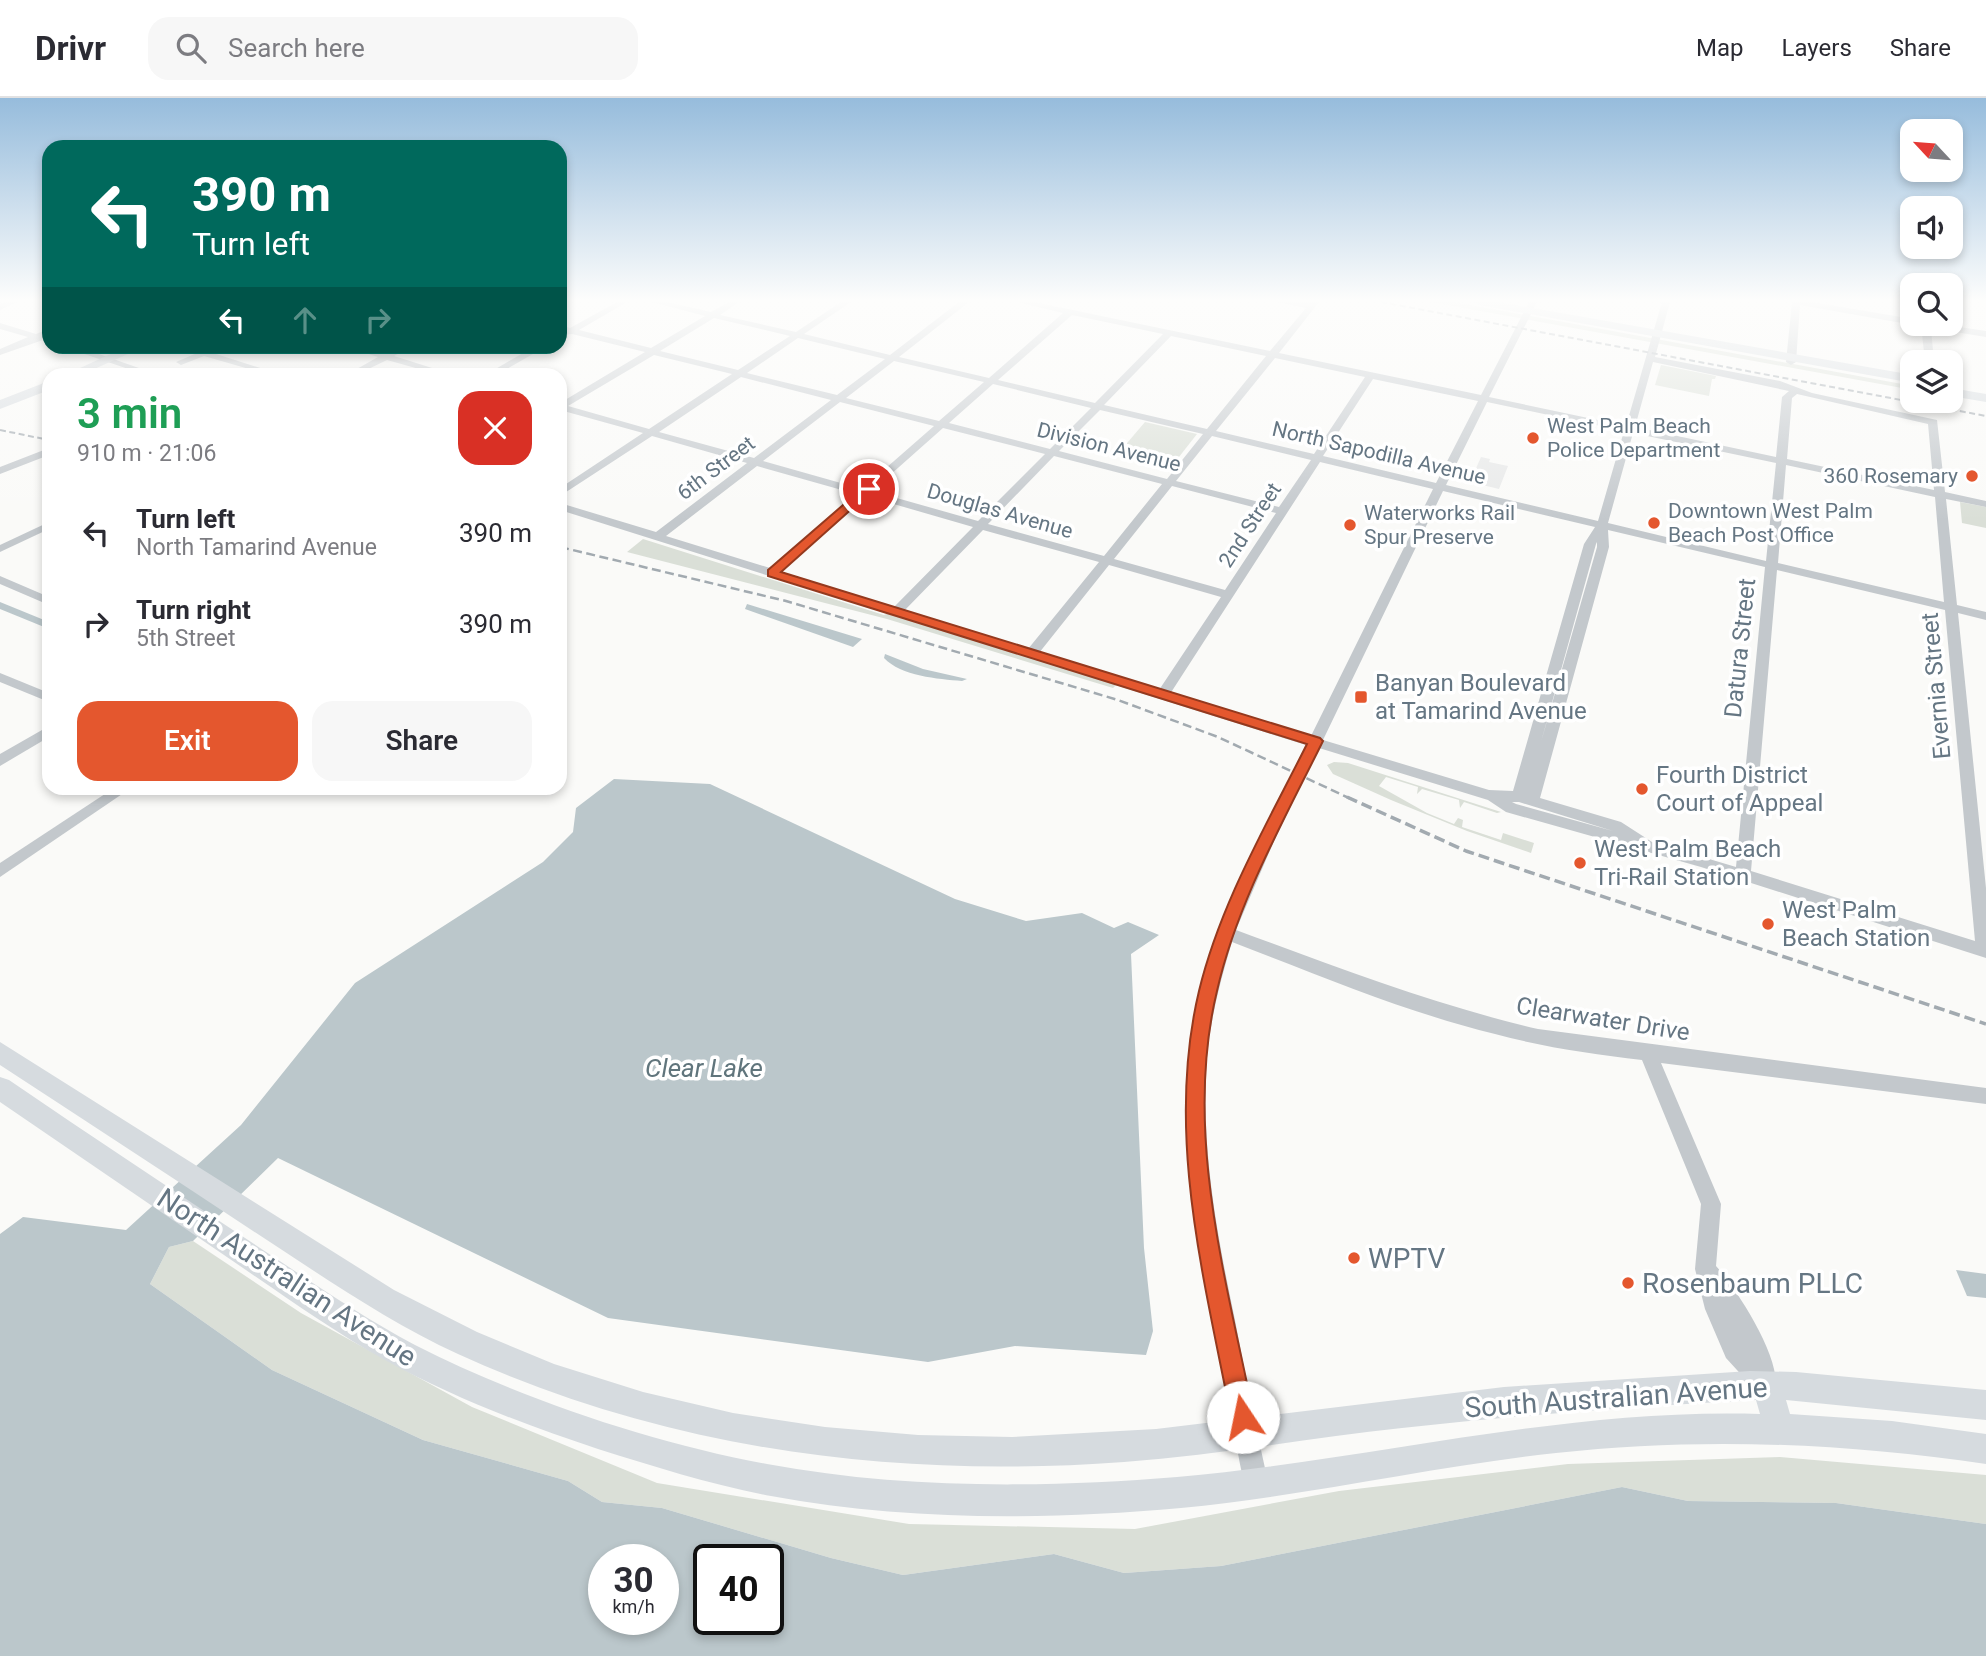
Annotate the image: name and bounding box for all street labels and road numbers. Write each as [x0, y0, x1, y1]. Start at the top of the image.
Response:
street label: North Sapodilla Avenue [1270, 417, 1488, 489]
street label: Division Avenue [1034, 418, 1184, 476]
street label: 6th Street [672, 431, 760, 505]
street label: 2nd Street [1214, 478, 1286, 572]
street label: Douglas Avenue [924, 479, 1076, 543]
street label: Datura Street [1719, 577, 1761, 719]
street label: Evernia Street [1916, 611, 1956, 760]
street label: Clearwater Drive [1514, 991, 1692, 1047]
street label: North Australian Avenue [151, 1181, 422, 1373]
street label: South Australian Avenue [1463, 1370, 1769, 1425]

